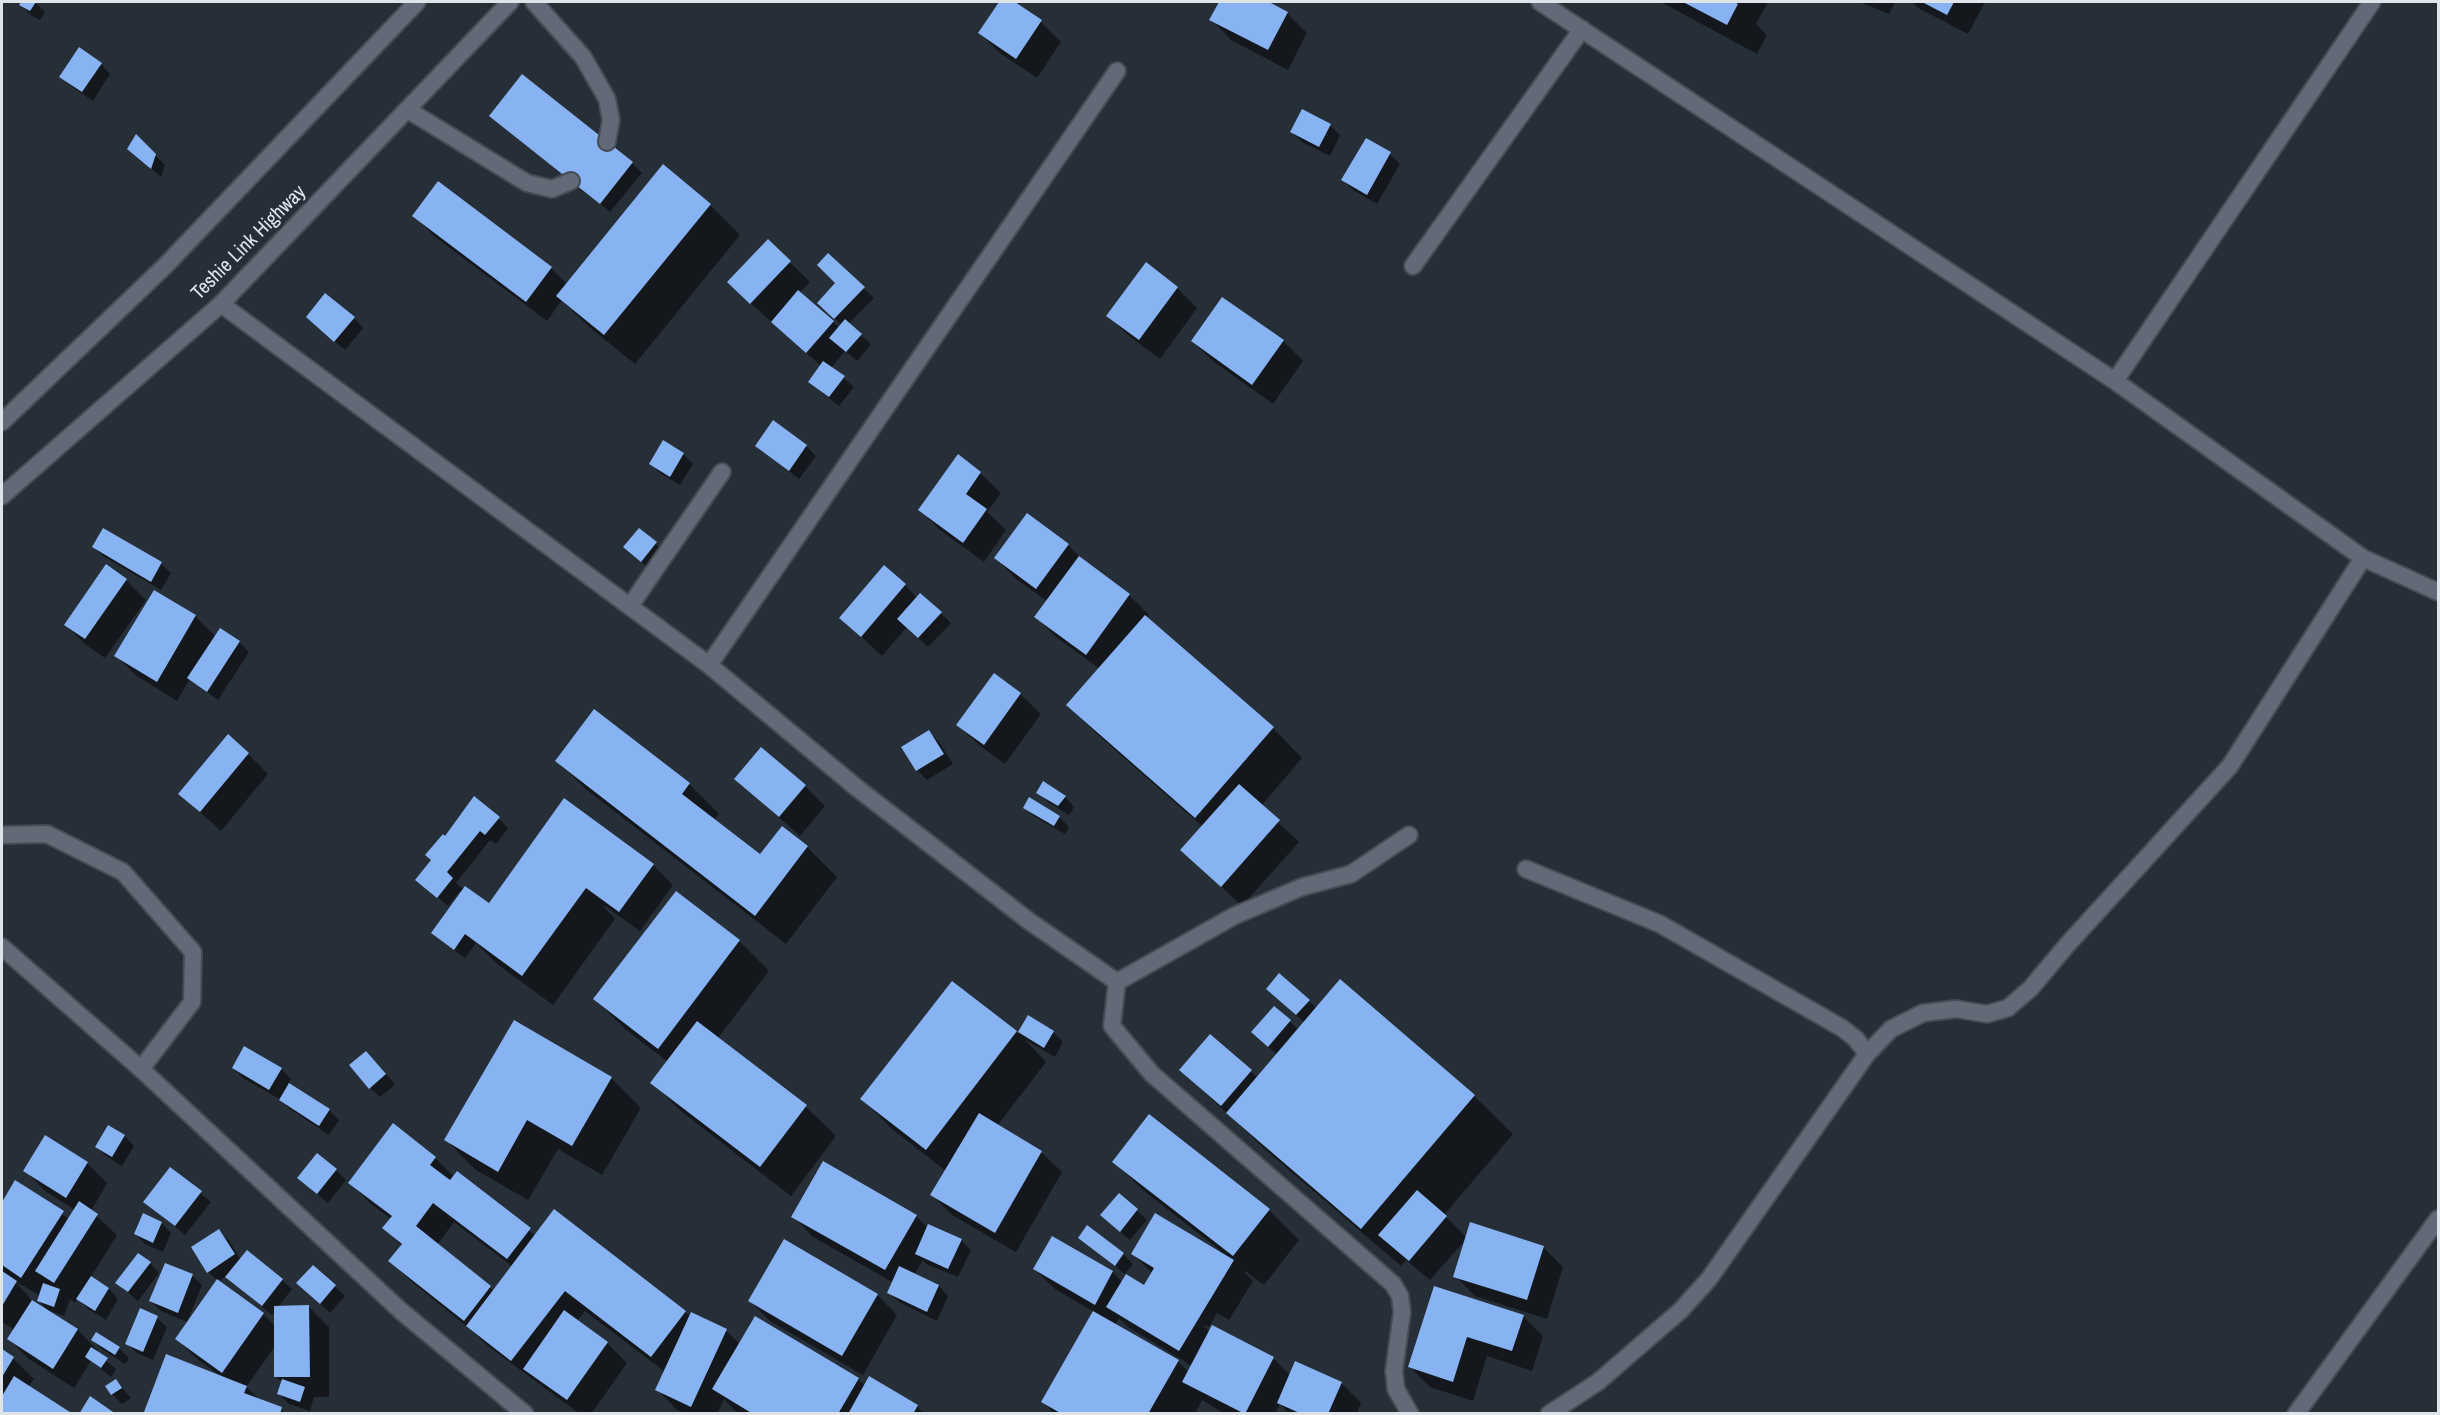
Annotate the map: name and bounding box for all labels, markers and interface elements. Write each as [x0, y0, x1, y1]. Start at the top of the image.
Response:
street label: Teshie Link Highway [187, 181, 311, 305]

